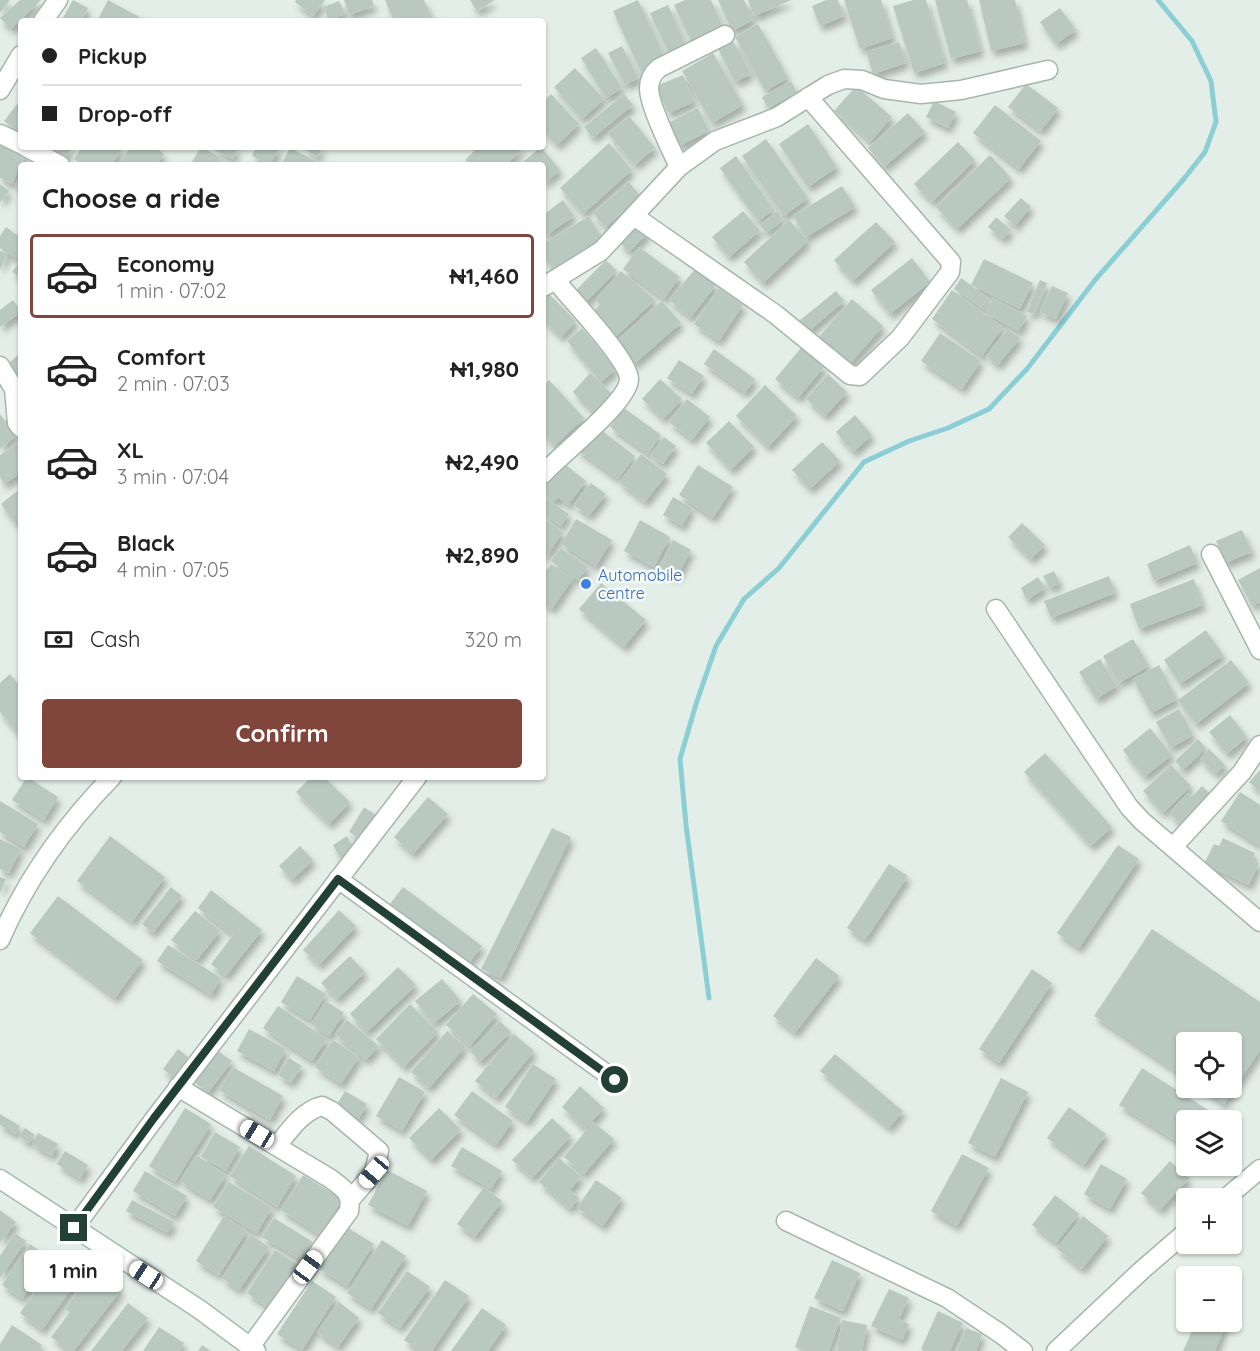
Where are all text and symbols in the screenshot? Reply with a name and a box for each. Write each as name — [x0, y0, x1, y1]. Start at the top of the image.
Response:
text: Pickup — [78, 42, 147, 70]
text: Drop-off — [78, 100, 172, 128]
text: Choose a ride — [42, 181, 220, 215]
icon: car — [45, 249, 99, 303]
text: Economy — [117, 250, 215, 278]
text: ₦1,460 — [450, 262, 519, 290]
text: 1 min · 07:02 — [117, 278, 227, 303]
icon: car — [45, 342, 99, 396]
text: Comfort — [117, 343, 206, 371]
text: ₦1,980 — [450, 355, 519, 383]
text: 2 min · 07:03 — [117, 371, 230, 396]
icon: car — [45, 435, 99, 489]
text: XL — [117, 436, 144, 464]
text: ₦2,490 — [446, 448, 519, 476]
text: 3 min · 07:04 — [117, 464, 229, 489]
icon: car — [45, 528, 99, 582]
text: Black — [117, 529, 175, 557]
text: ₦2,890 — [446, 541, 519, 569]
text: 4 min · 07:05 — [117, 557, 230, 582]
place label: Automobile centre — [598, 565, 682, 603]
marker: Automobile centre — [579, 577, 593, 591]
icon: cash — [42, 623, 75, 656]
text: Cash — [90, 625, 141, 653]
text: 320 m — [465, 627, 522, 652]
button: Confirm — [42, 699, 522, 768]
map controls — [1176, 1032, 1242, 1332]
button: locate — [1176, 1032, 1242, 1098]
route start — [601, 1066, 628, 1093]
button: layers — [1176, 1110, 1242, 1176]
car — [237, 1117, 277, 1151]
car — [356, 1152, 392, 1192]
button: + — [1176, 1188, 1242, 1254]
route end — [60, 1214, 87, 1241]
car — [290, 1247, 326, 1287]
callout: 1 min — [25, 1249, 124, 1291]
text: 1 min — [49, 1258, 98, 1283]
car — [126, 1258, 166, 1292]
button: − — [1176, 1266, 1242, 1332]

